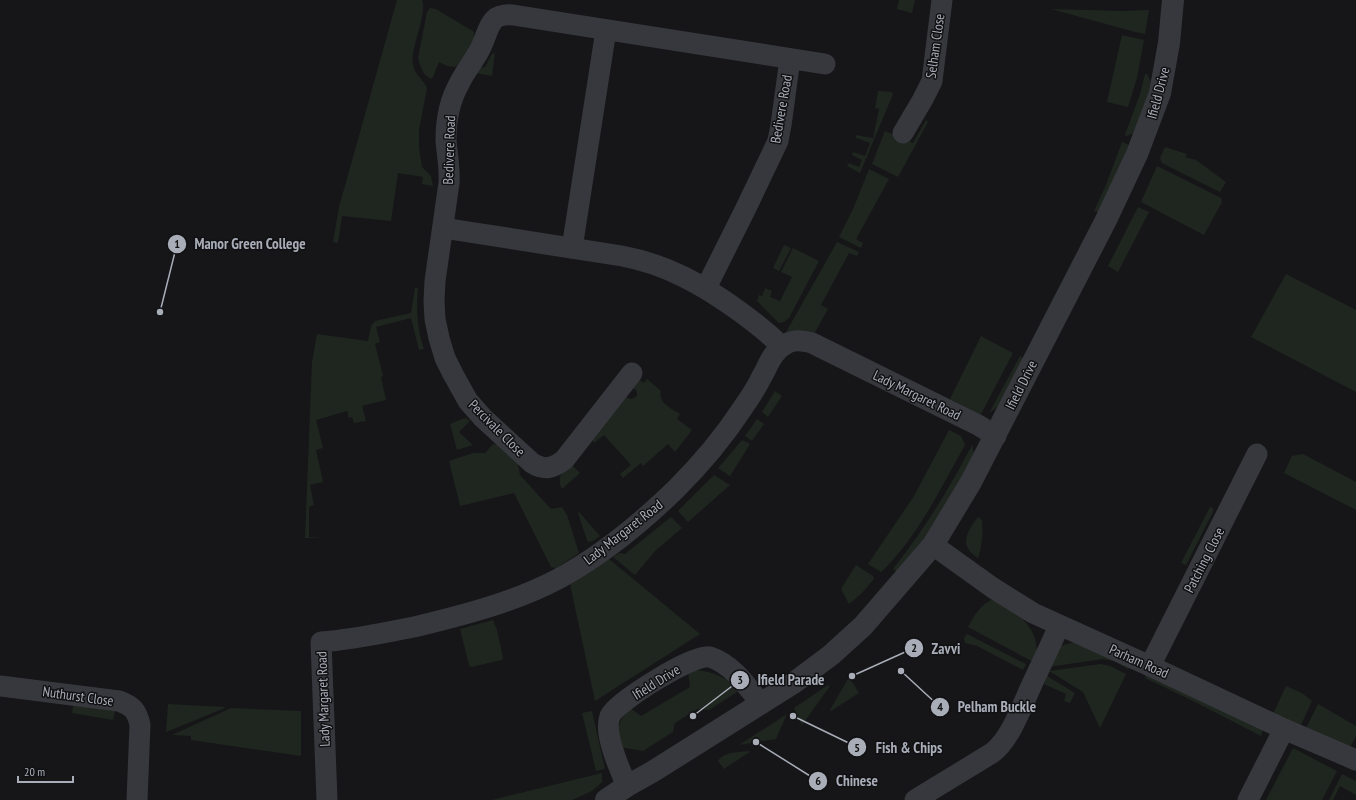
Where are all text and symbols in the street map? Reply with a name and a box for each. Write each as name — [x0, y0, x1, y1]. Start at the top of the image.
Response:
street label: Selham Close — [922, 12, 948, 79]
street label: Ifield Drive — [1142, 65, 1174, 121]
street label: Bedivere Road — [766, 73, 796, 145]
street label: Bedivere Road — [439, 115, 459, 185]
callout: Manor Green College — [167, 230, 314, 257]
text: Manor Green College — [194, 234, 306, 253]
text: 1 — [174, 236, 180, 251]
street label: Ifield Drive — [1001, 357, 1041, 413]
street label: Lady Margaret Road — [870, 366, 964, 424]
street label: Percivale Close — [465, 396, 529, 460]
street label: Lady Margaret Road — [580, 496, 666, 568]
street label: Patching Close — [1180, 524, 1228, 596]
callout: Zavvi — [904, 635, 969, 662]
text: Zavvi — [932, 639, 960, 658]
text: 2 — [911, 640, 917, 655]
street label: Parham Road — [1107, 640, 1171, 682]
street label: Lady Margaret Road — [312, 651, 334, 747]
street label: Ifield Drive — [629, 660, 683, 704]
callout: Ifield Parade — [730, 666, 833, 693]
text: Ifield Parade — [758, 670, 824, 689]
text: 3 — [737, 672, 743, 687]
street label: Nuthurst Close — [41, 682, 115, 710]
callout: Pelham Buckle — [930, 693, 1045, 720]
text: Pelham Buckle — [958, 697, 1036, 716]
text: 4 — [937, 699, 943, 714]
callout: Fish & Chips — [847, 734, 950, 761]
text: Fish & Chips — [876, 738, 942, 757]
text: 5 — [854, 740, 860, 755]
scale bar — [18, 758, 73, 784]
text: 20 m — [24, 764, 45, 779]
callout: Chinese — [808, 767, 885, 794]
text: Chinese — [836, 771, 878, 790]
text: 6 — [815, 773, 821, 788]

